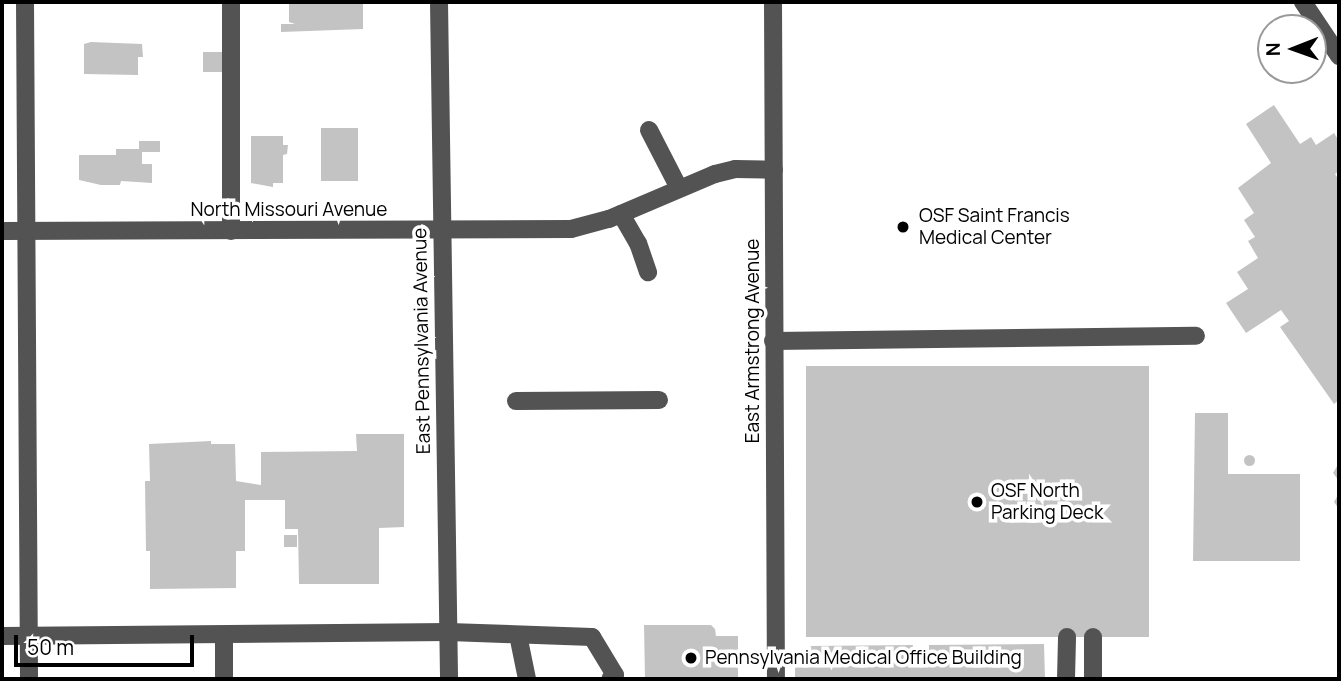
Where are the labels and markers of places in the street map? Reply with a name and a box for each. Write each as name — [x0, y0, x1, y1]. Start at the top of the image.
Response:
place label: OSF Saint Francis Medical Center — [919, 205, 1070, 249]
marker: OSF Saint Francis Medical Center — [893, 217, 913, 237]
place label: OSF North Parking Deck — [991, 480, 1103, 524]
marker: OSF North Parking Deck — [969, 494, 985, 510]
place label: Pennsylvania Medical Office Building — [705, 647, 1022, 669]
marker: Pennsylvania Medical Office Building — [683, 650, 699, 666]

